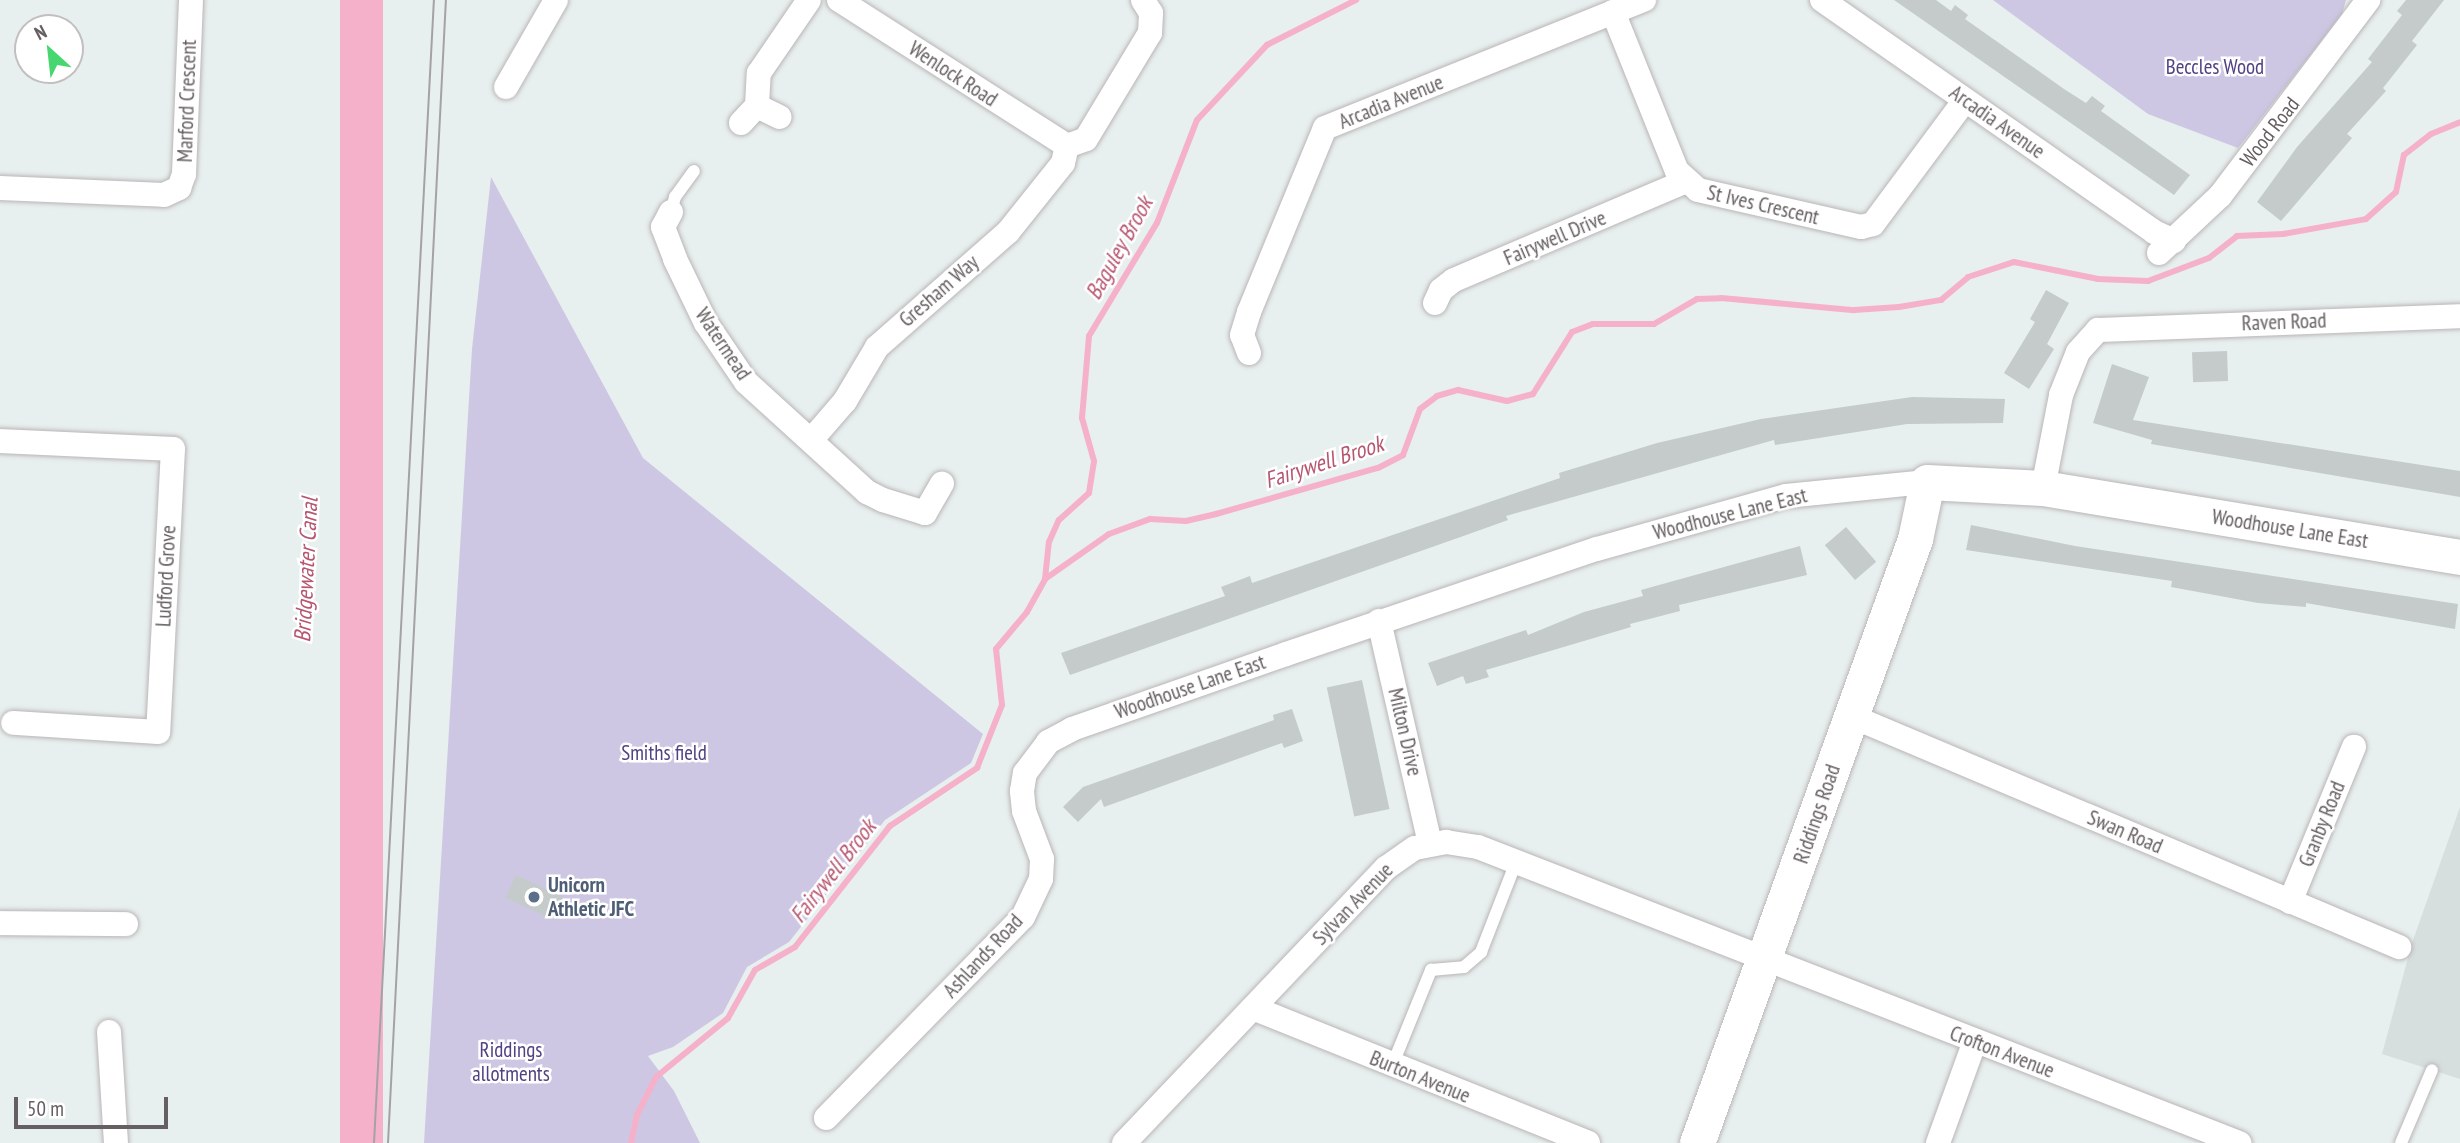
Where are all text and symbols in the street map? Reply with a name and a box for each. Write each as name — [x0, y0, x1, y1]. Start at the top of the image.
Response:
north arrow — [14, 14, 84, 84]
text: N — [30, 19, 50, 45]
street label: Wenlock Road — [904, 36, 1002, 112]
street label: Marford Crescent — [172, 39, 202, 163]
park label: Beccles Wood — [2166, 54, 2264, 80]
street label: Arcadia Avenue — [1335, 69, 1447, 135]
street label: Arcadia Avenue — [1944, 80, 2050, 164]
street label: Wood Road — [2235, 92, 2305, 172]
street label: St Ives Crescent — [1705, 180, 1821, 230]
water label: Baguley Brook — [1079, 192, 1159, 304]
street label: Fairywell Drive — [1500, 205, 1610, 271]
street label: Gresham Way — [894, 250, 984, 332]
street label: Watermead — [690, 303, 756, 385]
street label: Raven Road — [2241, 308, 2327, 336]
water label: Fairywell Brook — [1261, 430, 1387, 494]
street label: Woodhouse Lane East — [1650, 483, 1810, 545]
water label: Bridgewater Canal — [288, 497, 324, 643]
street label: Woodhouse Lane East — [2210, 504, 2370, 554]
street label: Ludford Grove — [151, 524, 181, 628]
street label: Woodhouse Lane East — [1111, 649, 1269, 725]
street label: Milton Drive — [1383, 686, 1427, 778]
park label: Smiths field — [621, 740, 707, 766]
street label: Riddings Road — [1788, 761, 1846, 867]
street label: Granby Road — [2293, 777, 2351, 871]
street label: Swan Road — [2084, 805, 2166, 859]
water label: Fairywell Brook — [784, 814, 882, 928]
street label: Sylvan Avenue — [1307, 857, 1399, 951]
place label: Unicorn Athletic JFC — [548, 872, 635, 922]
marker: Unicorn Athletic JFC — [526, 889, 542, 905]
street label: Ashlands Road — [938, 909, 1028, 1003]
street label: Crofton Avenue — [1946, 1020, 2058, 1084]
park label: Riddings allotments — [472, 1037, 550, 1087]
street label: Burton Avenue — [1366, 1045, 1474, 1109]
scale bar — [18, 1084, 172, 1128]
text: 50 m — [27, 1095, 64, 1122]

